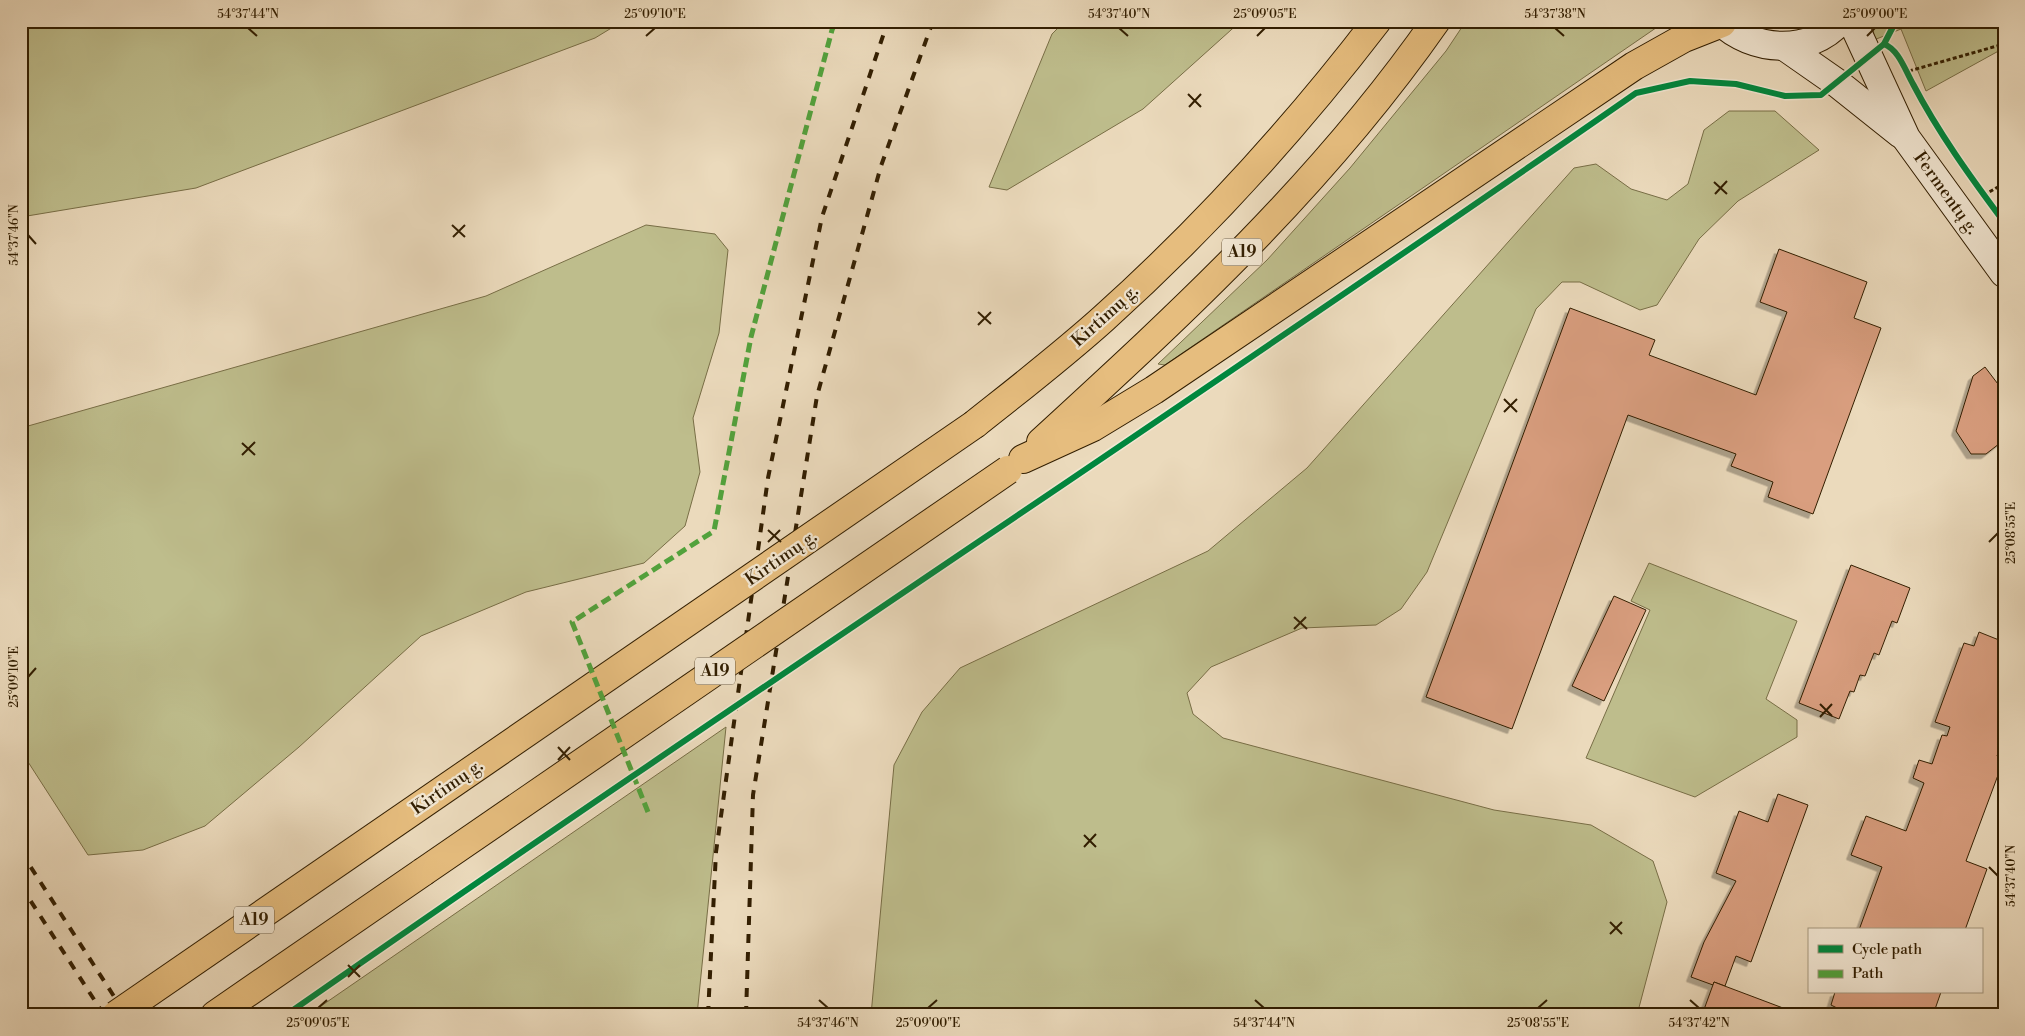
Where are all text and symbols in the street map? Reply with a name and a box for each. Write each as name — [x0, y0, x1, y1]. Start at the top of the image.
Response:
text: 54°37'44"N — [217, 7, 279, 22]
text: 25°09'10"E — [624, 7, 686, 22]
text: 54°37'40"N — [1088, 7, 1150, 22]
text: 25°09'05"E — [1233, 7, 1297, 22]
text: 54°37'38"N — [1524, 7, 1586, 22]
text: 25°09'00"E — [1843, 7, 1907, 22]
street label: Fermentų g. — [1908, 147, 1984, 239]
text: 54°37'46"N — [7, 204, 22, 266]
road number: A19 — [1222, 238, 1262, 266]
street label: Kirtimų g. — [1067, 280, 1143, 352]
text: 25°08'55"E — [2004, 502, 2019, 564]
street label: Kirtimų g. — [741, 525, 821, 591]
text: 25°09'10"E — [7, 646, 22, 708]
road number: A19 — [695, 658, 735, 684]
street label: Kirtimų g. — [407, 754, 487, 820]
text: 54°37'40"N — [2004, 845, 2019, 907]
road number: A19 — [234, 906, 274, 934]
legend — [1808, 928, 1982, 994]
text: Cycle path — [1852, 940, 1922, 959]
text: Path — [1852, 964, 1884, 983]
text: 25°09'05"E — [286, 1016, 350, 1031]
text: 54°37'46"N — [797, 1016, 859, 1031]
text: 25°09'00"E — [896, 1016, 960, 1031]
text: 54°37'44"N — [1233, 1016, 1295, 1031]
text: 25°08'55"E — [1507, 1016, 1569, 1031]
text: 54°37'42"N — [1668, 1016, 1730, 1031]

